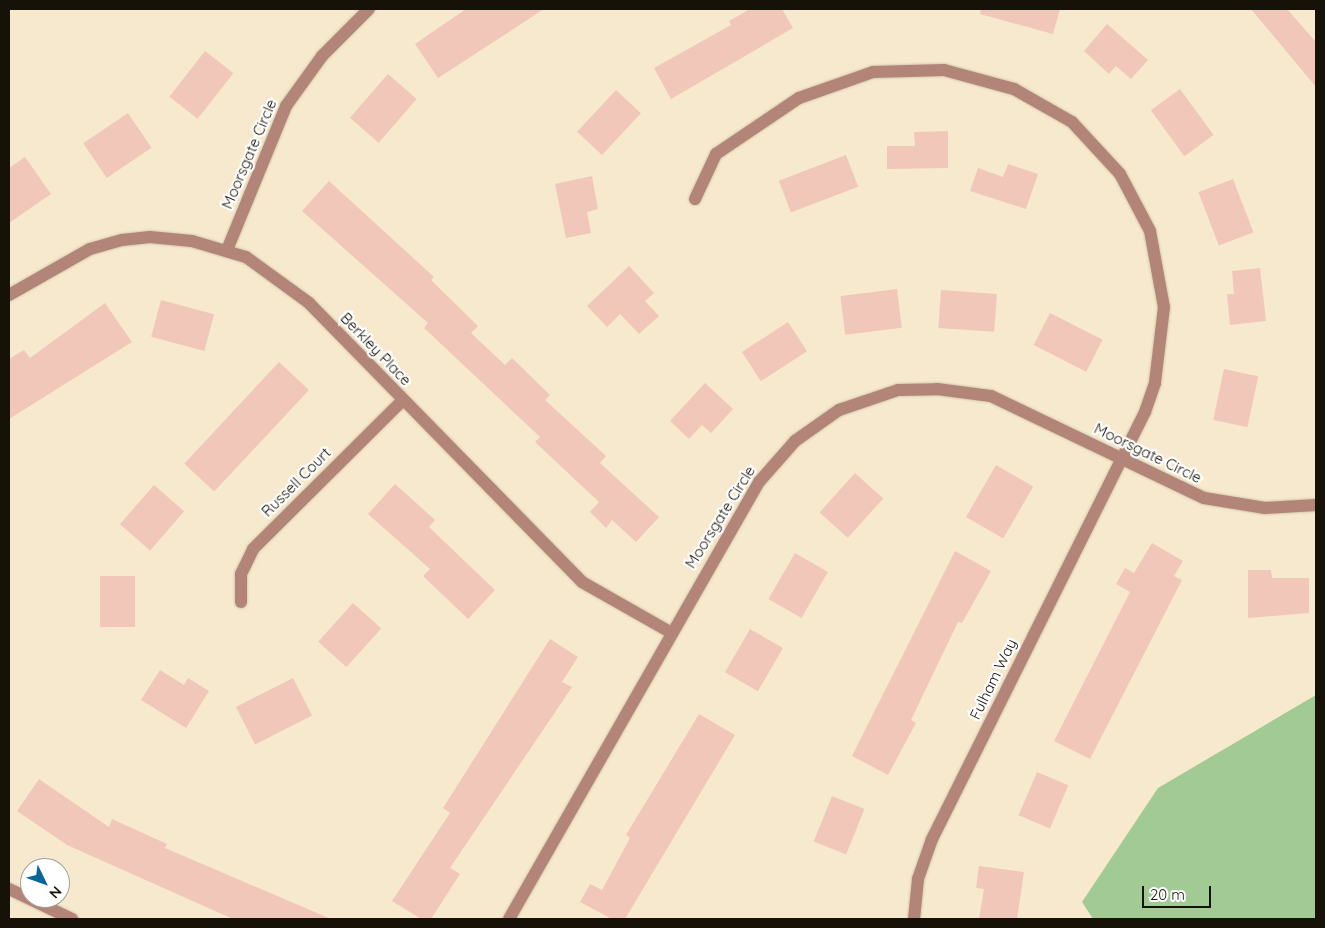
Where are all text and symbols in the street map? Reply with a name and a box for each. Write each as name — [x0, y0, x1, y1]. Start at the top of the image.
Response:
street label: Moorsgate Circle — [218, 97, 280, 211]
street label: Berkley Place — [337, 309, 415, 389]
street label: Moorsgate Circle — [1091, 419, 1205, 487]
street label: Russell Court — [258, 444, 334, 520]
street label: Moorsgate Circle — [681, 462, 759, 572]
street label: Fulham Way — [966, 636, 1020, 722]
north arrow — [20, 858, 70, 908]
scale bar — [1145, 876, 1214, 908]
text: N — [45, 883, 66, 902]
text: 20 m — [1150, 885, 1185, 904]

